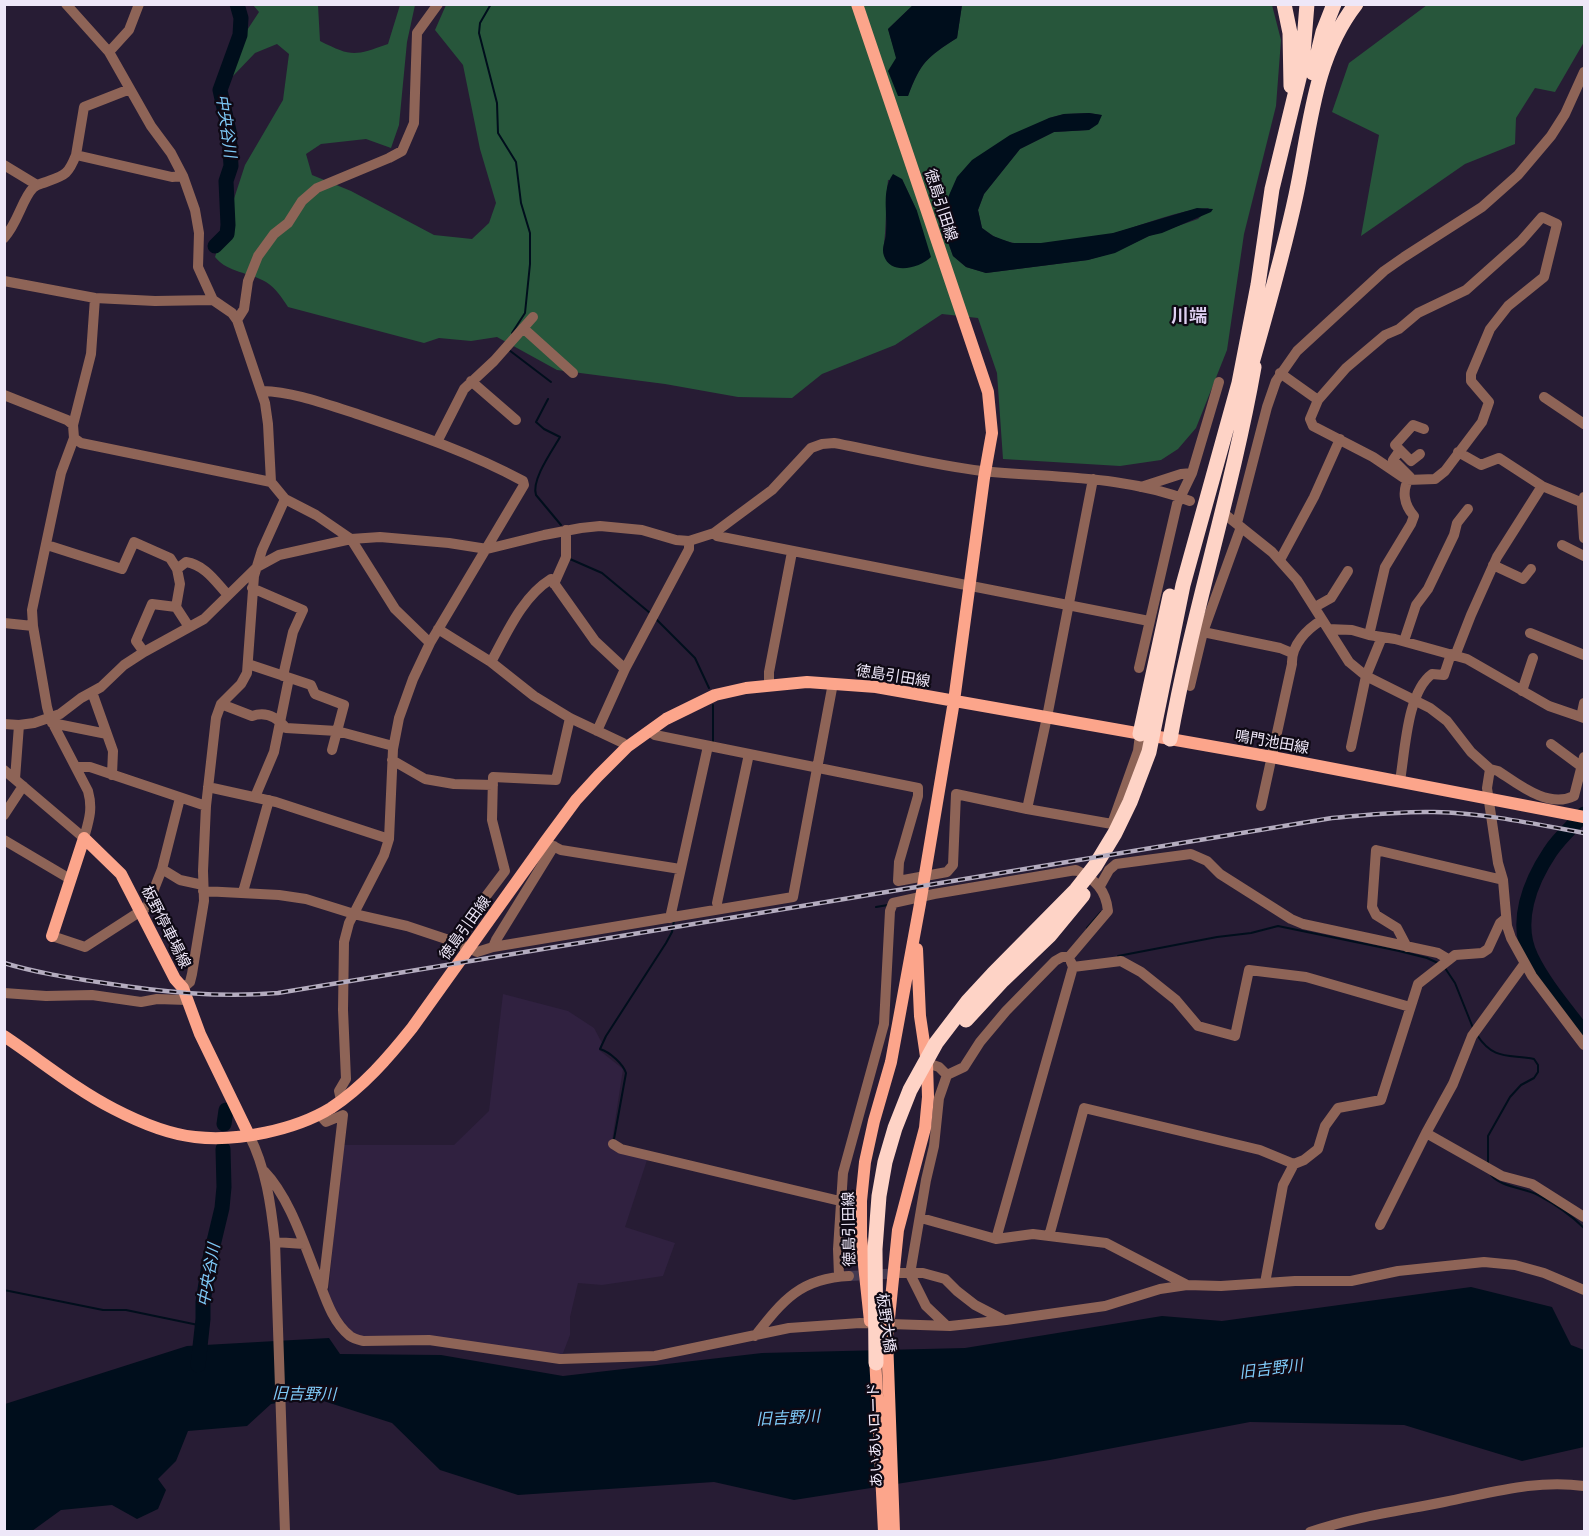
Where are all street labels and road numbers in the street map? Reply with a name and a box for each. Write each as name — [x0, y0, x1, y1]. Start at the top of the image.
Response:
street label: 徳島引田線 — [921, 167, 961, 243]
street label: 徳島引田線 — [855, 661, 931, 691]
street label: 鳴門池田線 — [1234, 727, 1310, 757]
street label: 板野停車場線 — [138, 883, 194, 971]
street label: 徳島引田線 — [436, 892, 494, 964]
street label: 徳島引田線 — [839, 1191, 859, 1267]
street label: 板野大橋 — [873, 1292, 899, 1354]
street label: あいあいロード — [864, 1382, 886, 1488]

